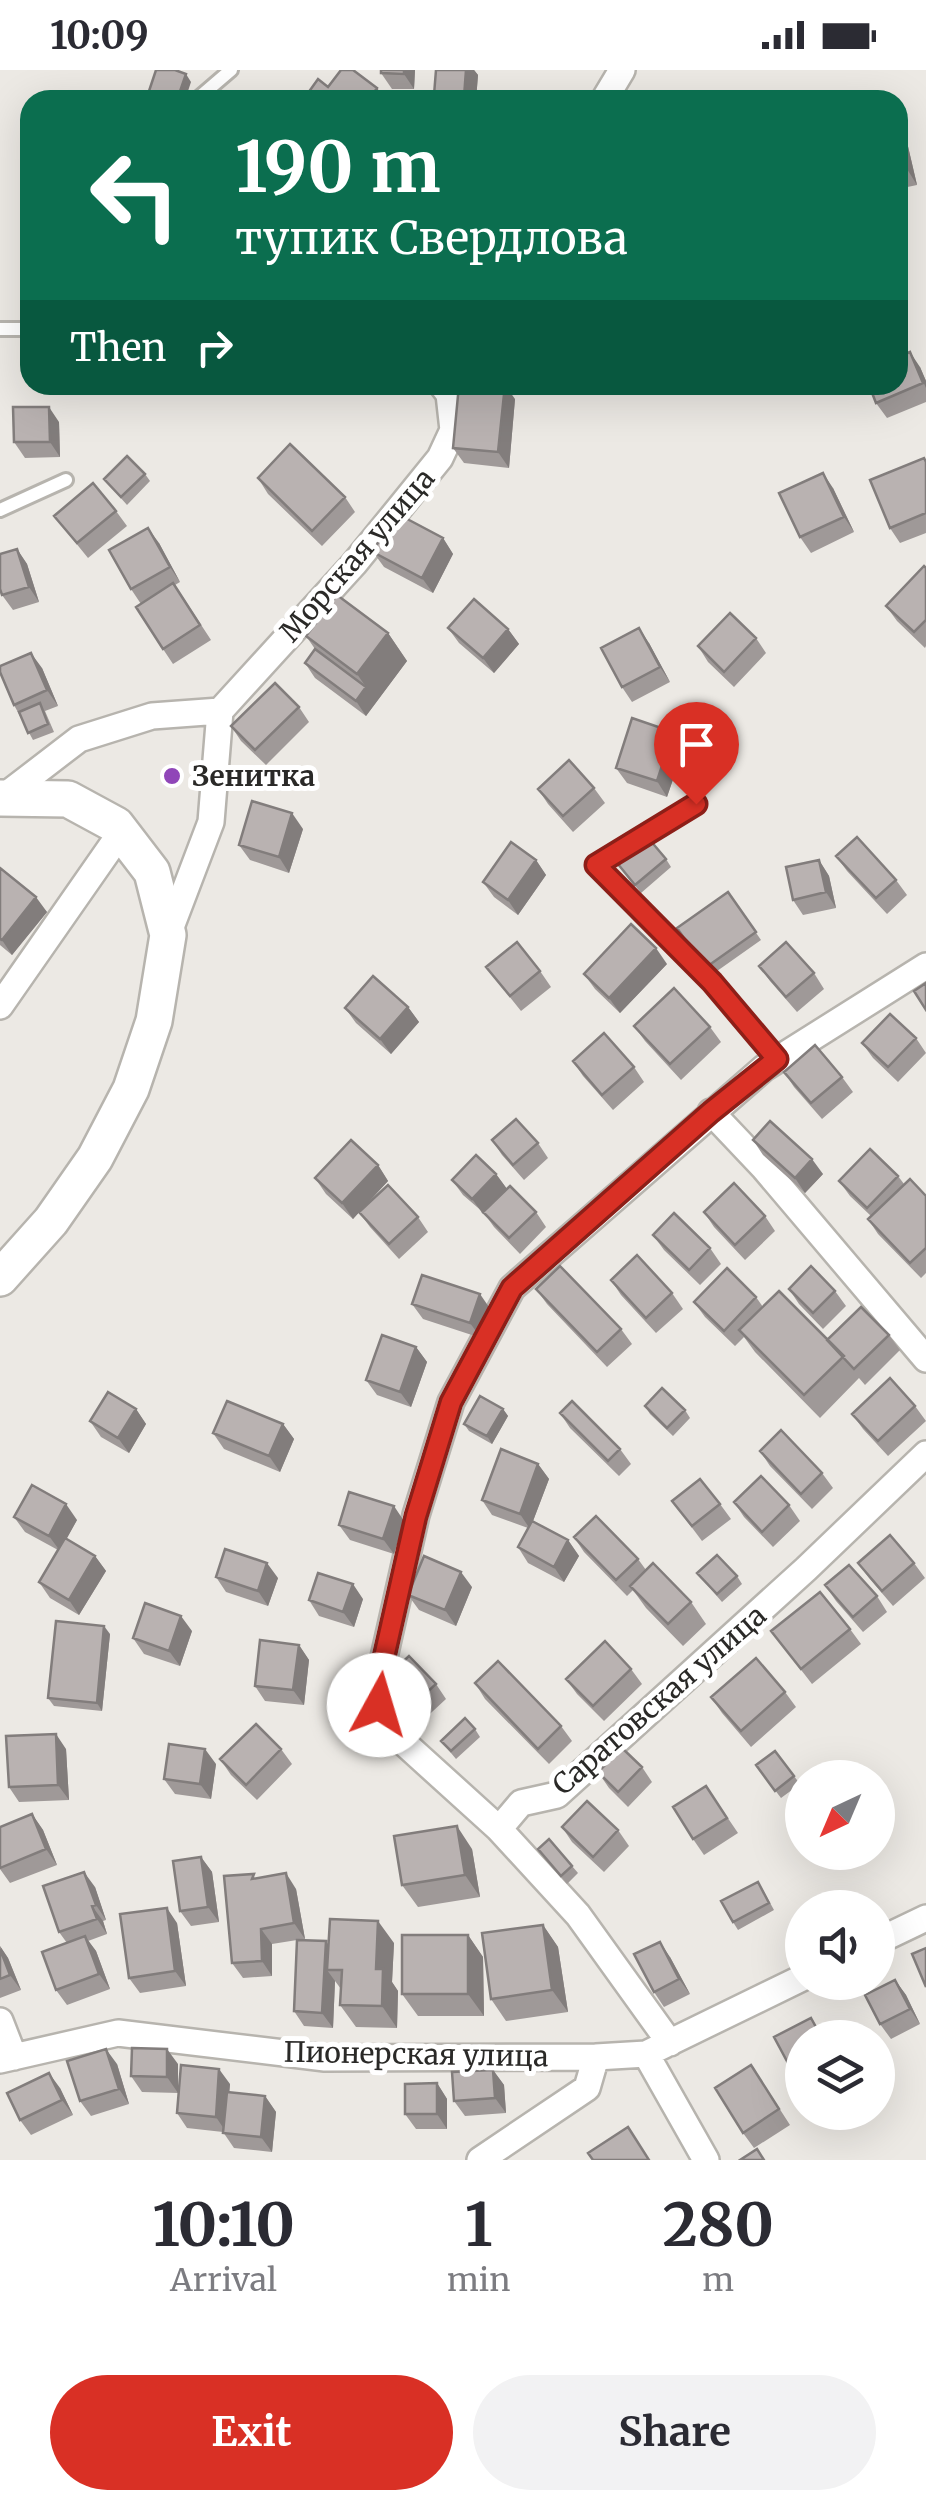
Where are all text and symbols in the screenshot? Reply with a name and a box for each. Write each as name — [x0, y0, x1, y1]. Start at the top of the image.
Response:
text: 10:09 — [50, 12, 149, 59]
text: 190 m — [235, 123, 441, 211]
icon: left — [70, 130, 200, 260]
text: тупик Свердлова — [235, 210, 628, 266]
icon: right — [187, 320, 242, 375]
text: Then — [70, 324, 167, 371]
street label: Морская улица — [272, 461, 442, 649]
pin — [654, 702, 739, 805]
icon: arrive — [669, 717, 724, 772]
place label: Зенитка — [192, 758, 316, 794]
marker: Зенитка — [161, 765, 183, 787]
street label: Саратовская улица — [545, 1597, 773, 1803]
position arrow — [327, 1653, 431, 1757]
north arrow — [785, 1760, 895, 1870]
map controls — [785, 1760, 895, 2130]
button: sound — [785, 1890, 895, 2000]
button: layers — [785, 2020, 895, 2130]
street label: Пионерская улица — [283, 2034, 549, 2074]
text: 10:10 — [152, 2187, 295, 2262]
text: 1 — [465, 2187, 493, 2262]
text: 280 — [662, 2187, 774, 2262]
text: Arrival — [170, 2260, 277, 2300]
text: min — [447, 2260, 510, 2300]
text: m — [702, 2260, 734, 2300]
button: Exit — [50, 2375, 453, 2490]
button: Share — [473, 2375, 876, 2490]

